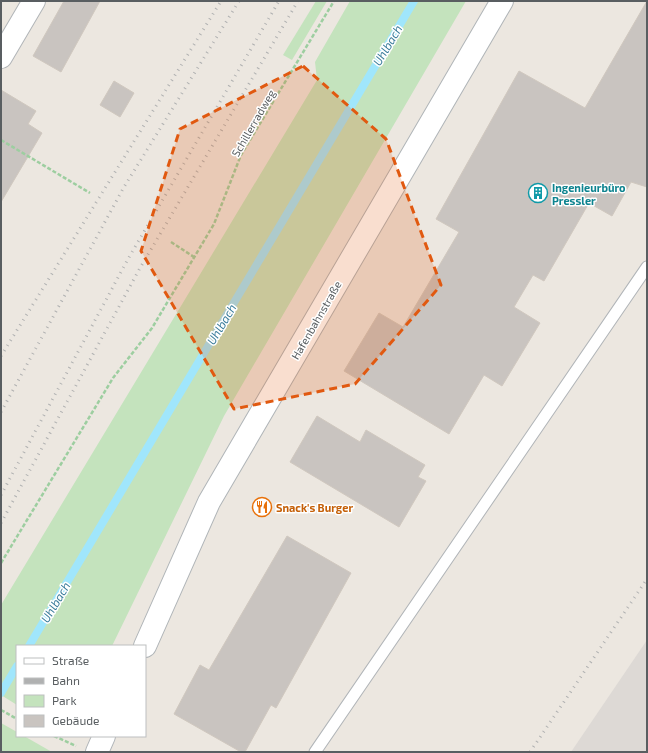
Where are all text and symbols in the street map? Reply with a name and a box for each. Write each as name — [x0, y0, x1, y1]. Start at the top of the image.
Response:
water label: Uhlbach — [369, 22, 405, 68]
street label: Schillerradweg — [229, 87, 277, 159]
place label: Ingenieurbüro Pressler — [552, 181, 626, 207]
building icon: Ingenieurbüro Pressler — [527, 182, 549, 204]
street label: Hafenbahnstraße — [288, 278, 344, 362]
water label: Uhlbach — [203, 301, 239, 347]
restaurant icon: Snack's Burger — [251, 496, 273, 518]
place label: Snack's Burger — [276, 501, 353, 514]
water label: Uhlbach — [37, 579, 73, 625]
legend — [16, 645, 146, 737]
text: Straße — [52, 653, 89, 667]
text: Bahn — [52, 673, 80, 687]
text: Park — [52, 693, 77, 707]
text: Gebäude — [52, 713, 100, 727]

